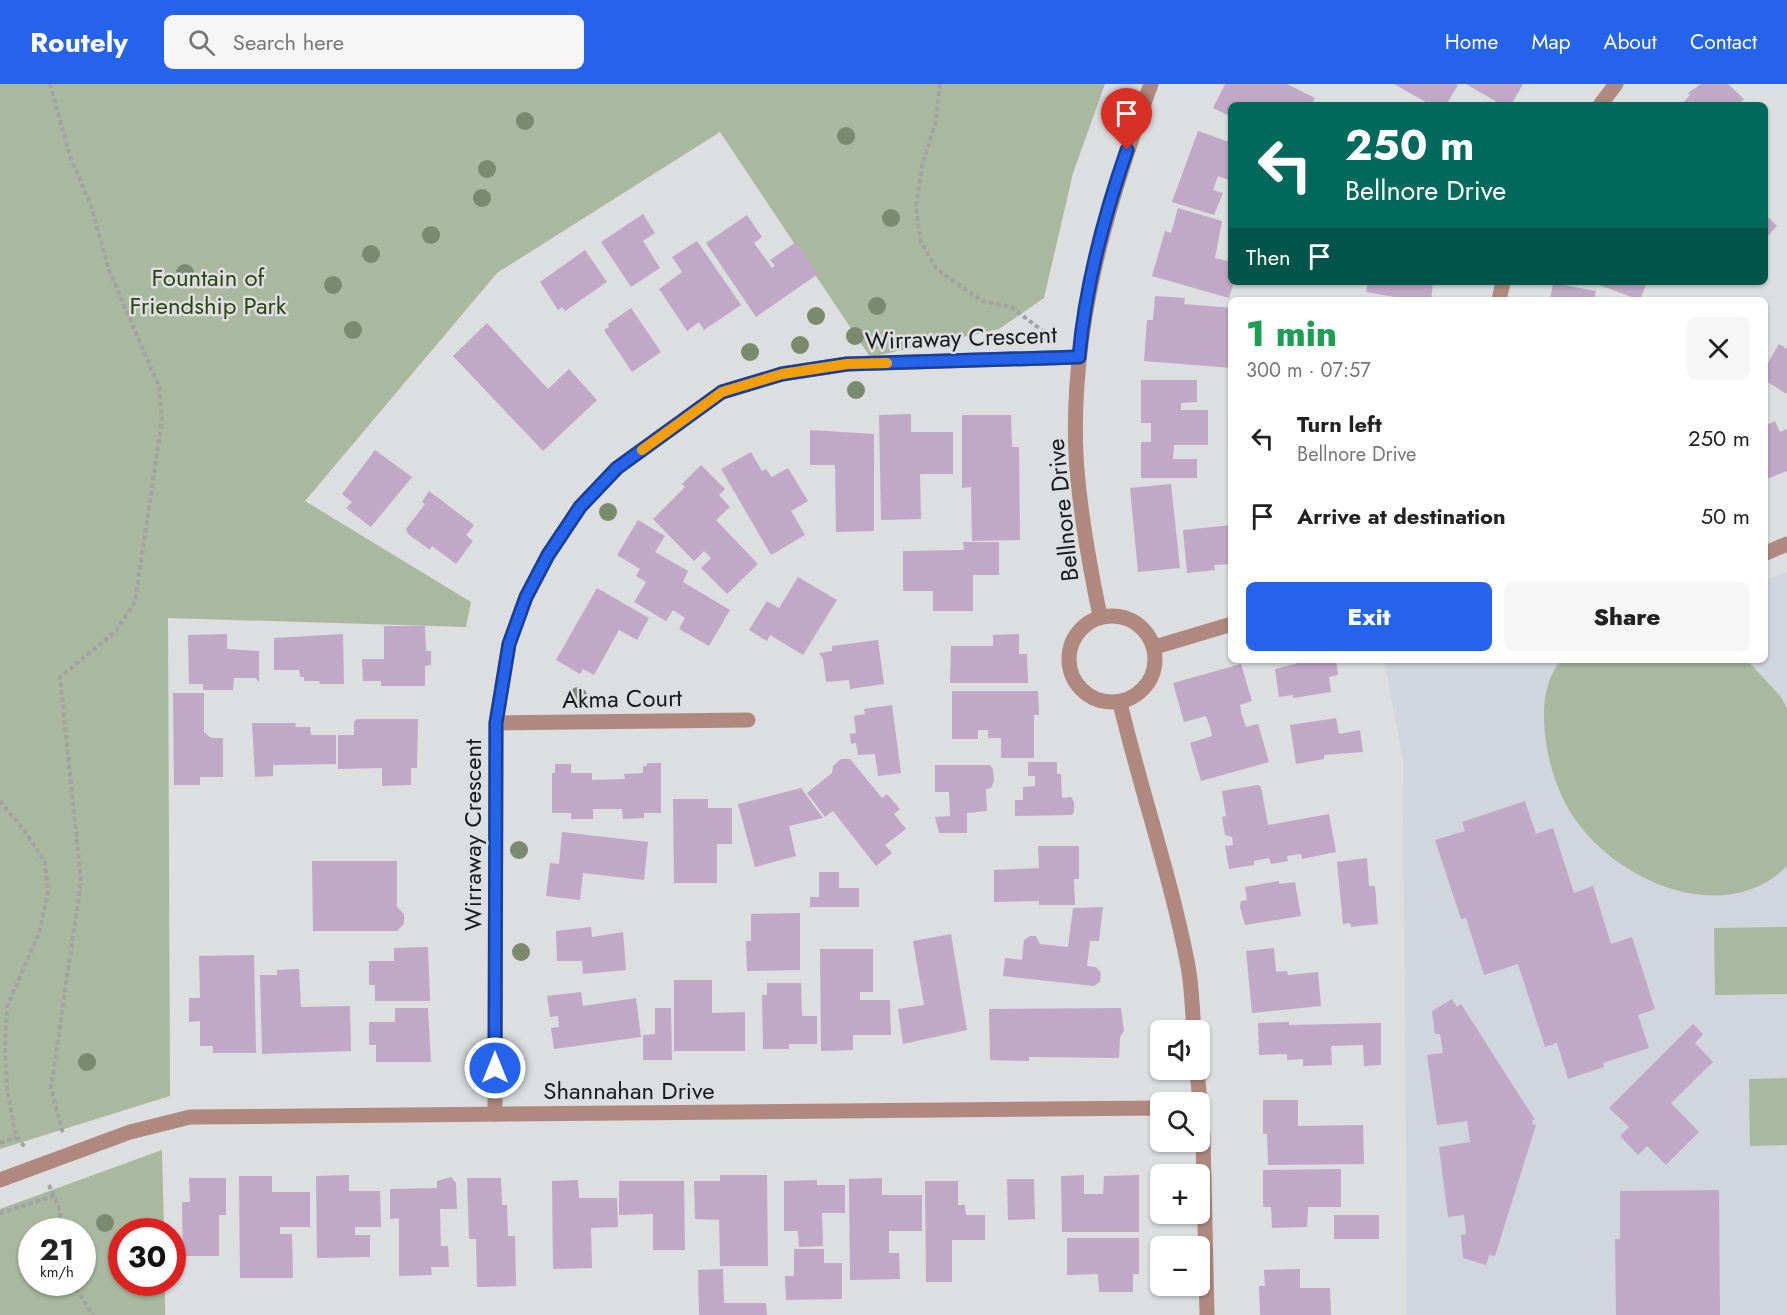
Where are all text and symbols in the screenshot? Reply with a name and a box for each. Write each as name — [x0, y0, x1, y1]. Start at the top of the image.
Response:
search box — [164, 15, 584, 69]
text: Routely — [30, 22, 128, 63]
icon: search — [185, 26, 218, 59]
text: Search here — [233, 26, 344, 58]
text: Home — [1445, 27, 1498, 57]
text: Map — [1531, 27, 1571, 57]
text: About — [1604, 27, 1657, 57]
text: Contact — [1690, 27, 1757, 57]
pin — [1101, 88, 1152, 150]
icon: arrive — [1110, 97, 1143, 130]
text: 250 m — [1345, 115, 1475, 176]
icon: left — [1246, 126, 1324, 204]
text: Bellnore Drive — [1345, 171, 1506, 210]
icon: arrive — [1303, 240, 1336, 273]
text: Then — [1246, 241, 1291, 273]
park label: Fountain of Friendship Park — [130, 260, 287, 323]
text: 1 min — [1246, 307, 1337, 359]
street label: Wirraway Crescent — [864, 317, 1058, 358]
button: close — [1687, 317, 1750, 380]
text: 300 m · 07:57 — [1246, 356, 1371, 385]
text: Turn left — [1297, 408, 1382, 440]
icon: left — [1246, 422, 1279, 455]
text: 250 m — [1688, 422, 1750, 454]
street label: Bellnore Drive — [1038, 437, 1087, 583]
text: Bellnore Drive — [1297, 440, 1416, 469]
icon: arrive — [1246, 500, 1279, 533]
text: Arrive at destination — [1297, 500, 1506, 532]
text: 50 m — [1701, 500, 1750, 532]
button: Exit — [1246, 582, 1492, 651]
button: Share — [1504, 582, 1750, 651]
street label: Akma Court — [562, 680, 683, 717]
street label: Wirraway Crescent — [455, 739, 490, 931]
map controls — [1150, 1020, 1210, 1296]
button: sound — [1150, 1020, 1210, 1080]
position arrow — [463, 1036, 527, 1100]
street label: Shannahan Drive — [543, 1073, 715, 1108]
button: search — [1150, 1092, 1210, 1152]
button: + — [1150, 1164, 1210, 1224]
speed limit sign: 30 — [108, 1218, 186, 1296]
text: 21 — [40, 1228, 74, 1271]
button: − — [1150, 1236, 1210, 1296]
text: km/h — [40, 1261, 74, 1283]

